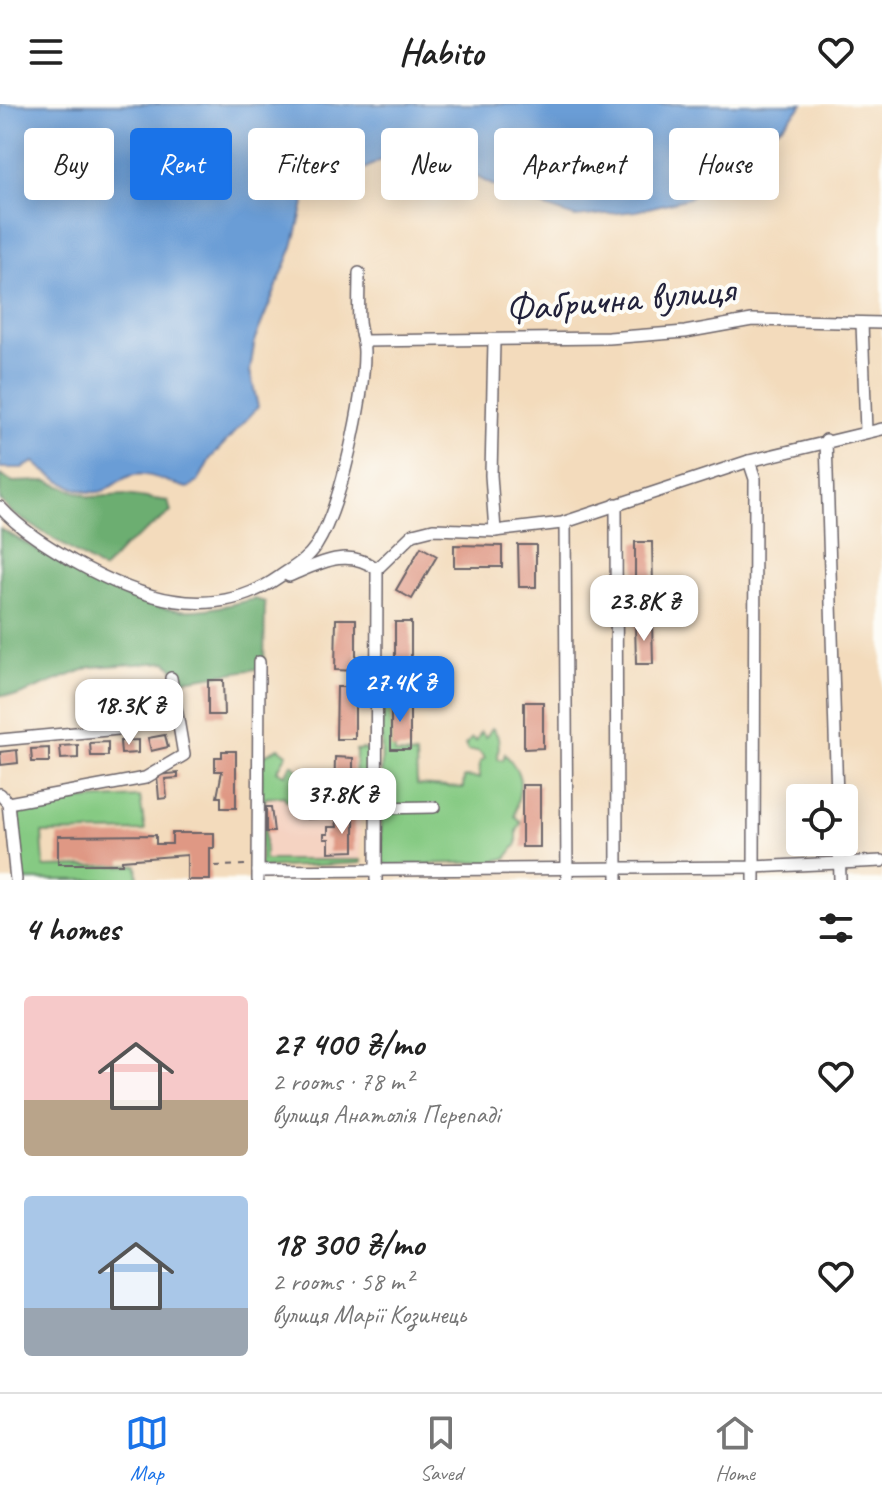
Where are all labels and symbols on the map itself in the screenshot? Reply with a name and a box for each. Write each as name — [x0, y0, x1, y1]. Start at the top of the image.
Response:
street label: Фабрична вулиця — [503, 264, 740, 334]
pin: 23.8K ₴ — [570, 575, 718, 643]
pin: 27.4K ₴ — [326, 656, 474, 724]
pin: 18.3K ₴ — [55, 679, 203, 747]
pin: 37.8K ₴ — [268, 768, 416, 836]

